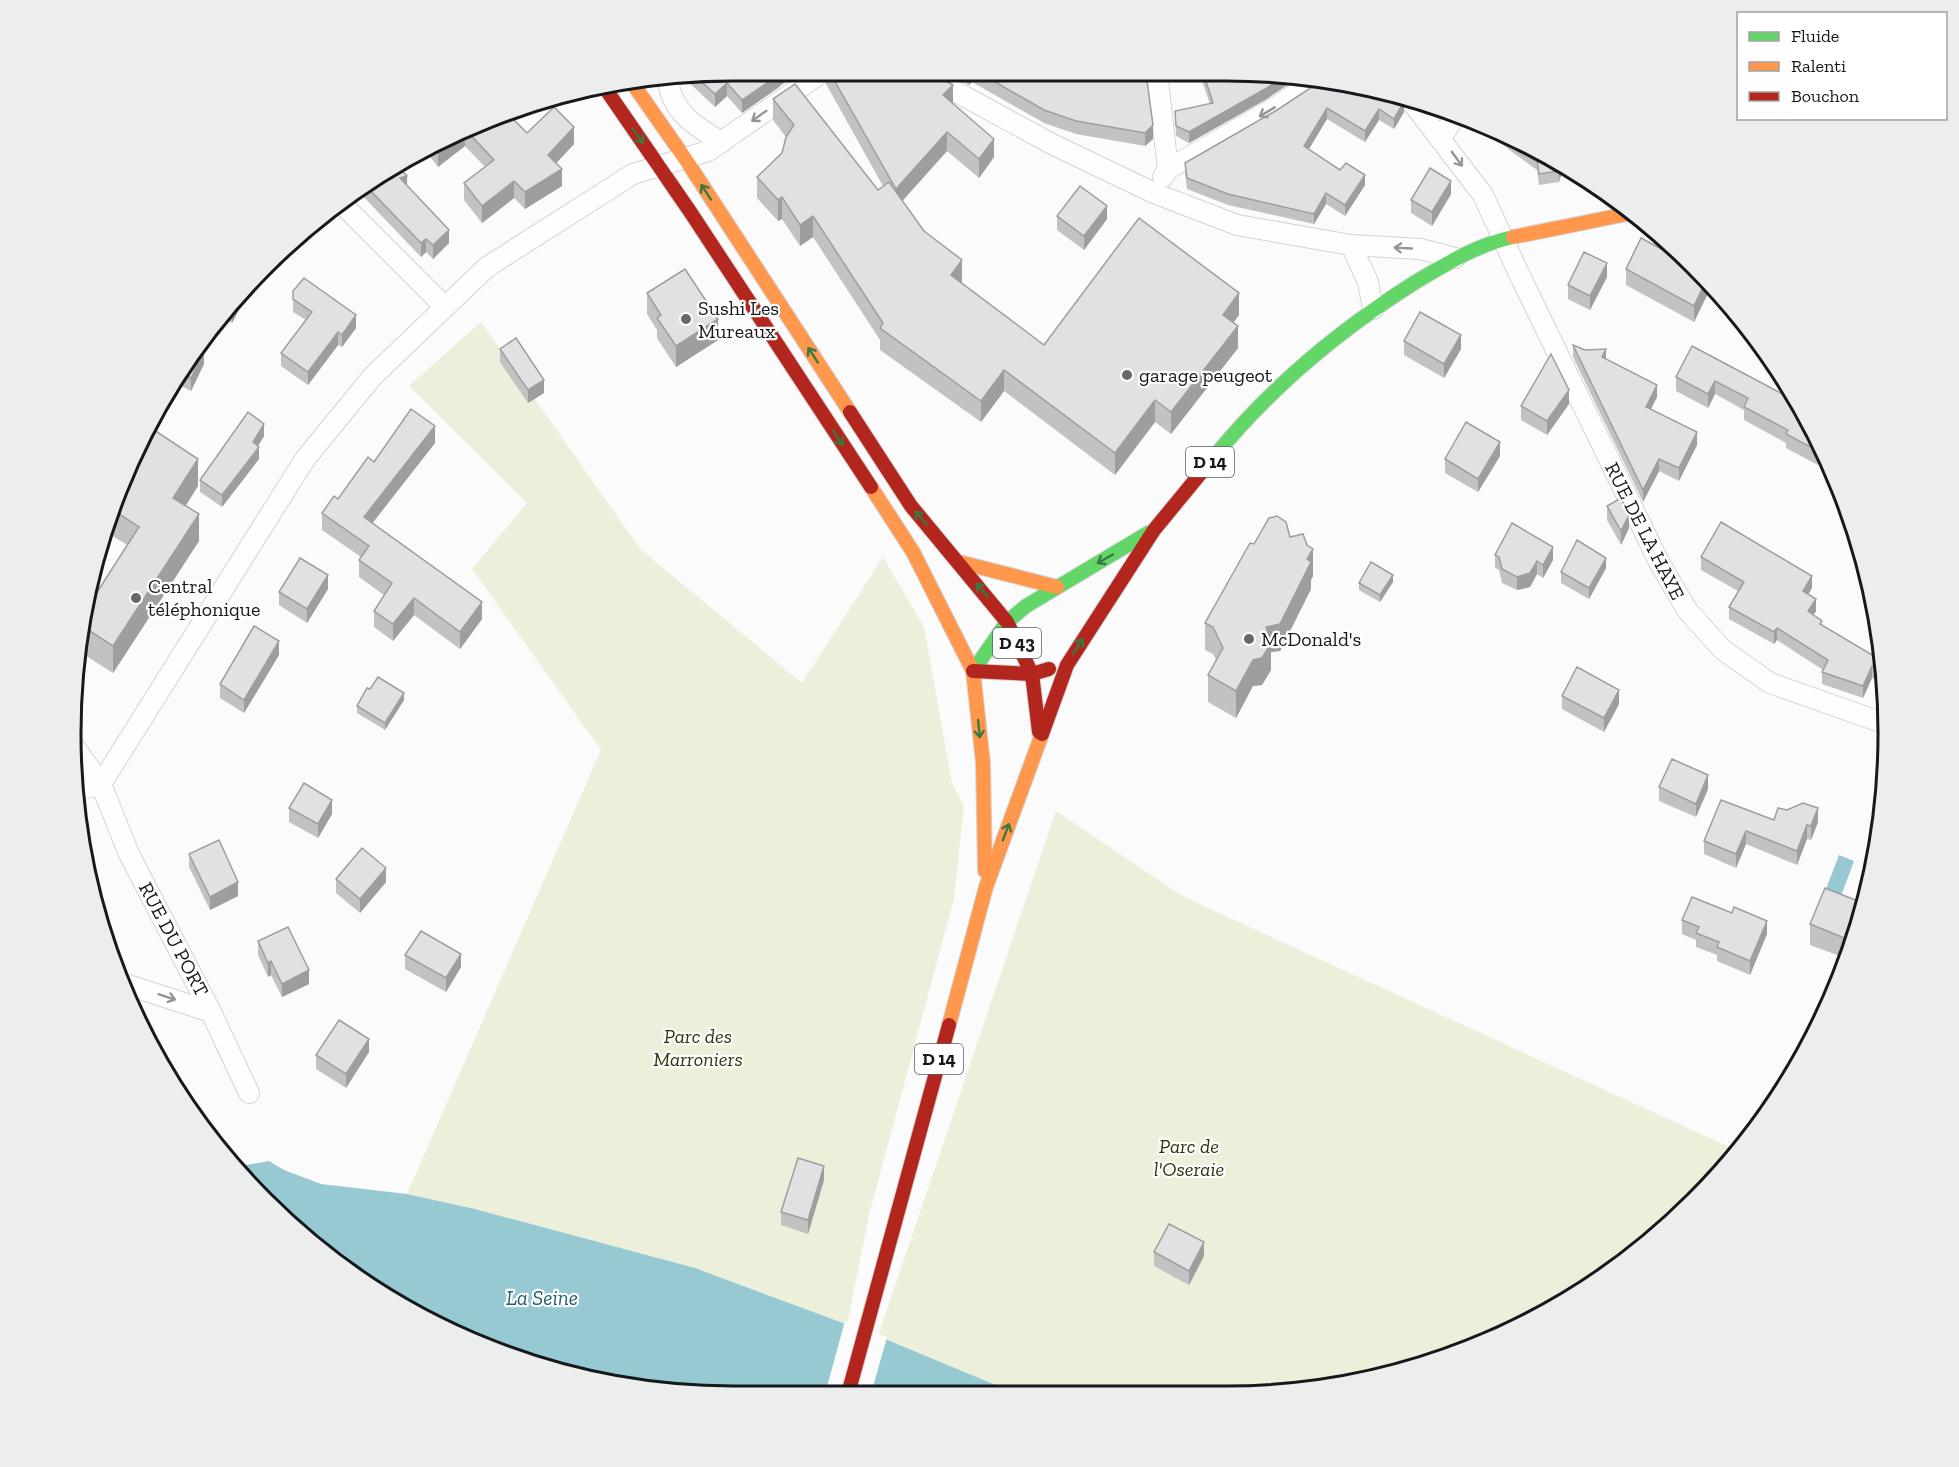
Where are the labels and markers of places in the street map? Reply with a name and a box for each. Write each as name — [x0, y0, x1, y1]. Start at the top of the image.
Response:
place label: Sushi Les Mureaux — [698, 296, 779, 343]
marker: Sushi Les Mureaux — [679, 312, 693, 326]
place label: garage peugeot — [1139, 363, 1273, 387]
marker: garage peugeot — [1120, 368, 1134, 382]
place label: Central téléphonique — [148, 574, 260, 621]
marker: Central téléphonique — [129, 591, 143, 605]
place label: McDonald's — [1261, 627, 1361, 651]
marker: McDonald's — [1242, 632, 1256, 646]

